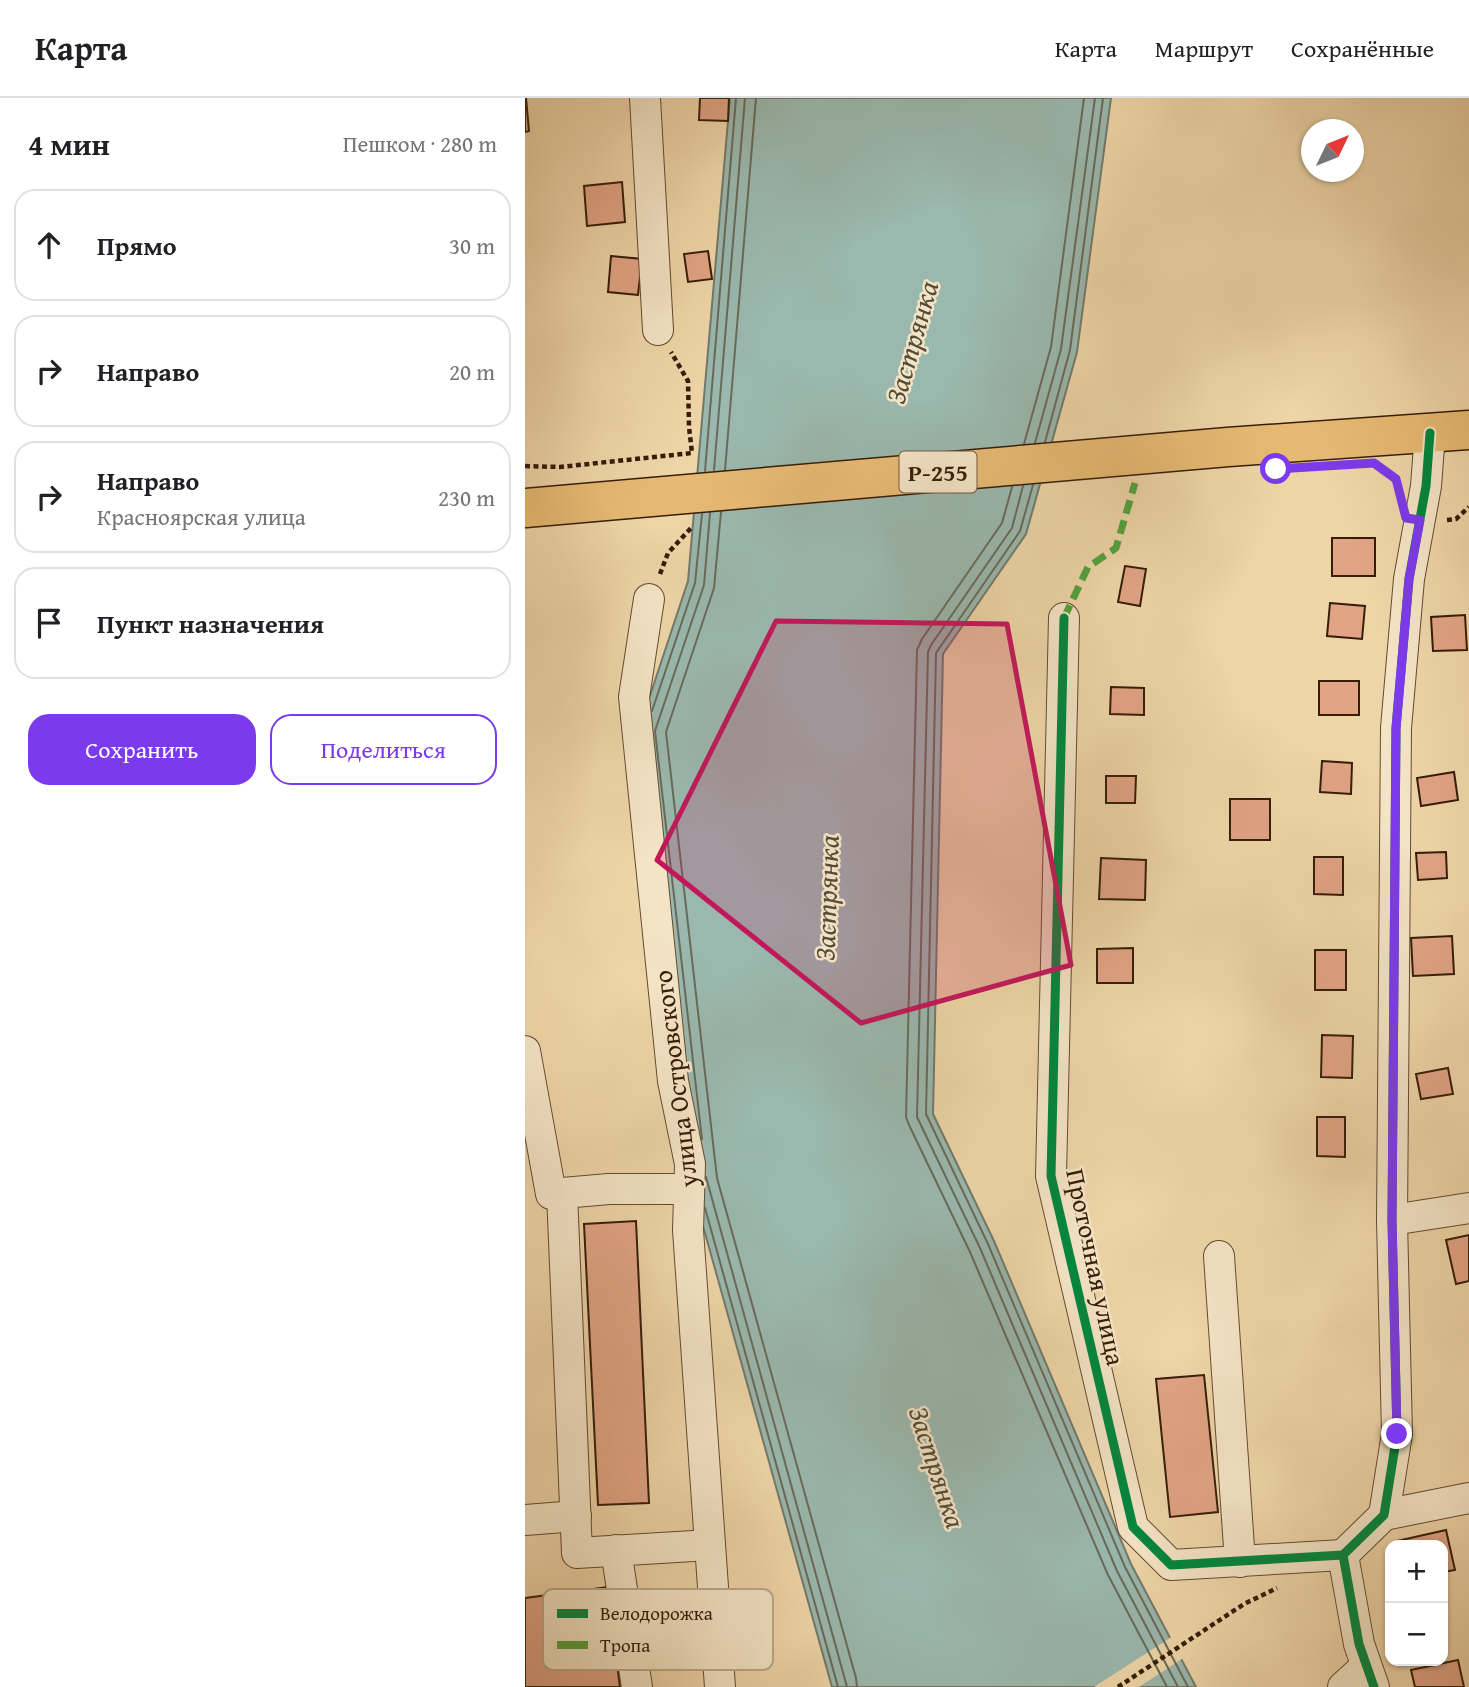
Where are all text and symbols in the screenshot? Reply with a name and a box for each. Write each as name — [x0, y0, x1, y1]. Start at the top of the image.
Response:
text: Карта — [35, 24, 127, 72]
text: Карта — [1055, 31, 1117, 66]
text: Маршрут — [1155, 31, 1253, 66]
text: Сохранённые — [1291, 31, 1434, 66]
north arrow — [1301, 119, 1364, 182]
text: 4 мин — [28, 122, 110, 166]
text: Пешком · 280 m — [343, 127, 497, 160]
icon: ahead — [30, 226, 68, 264]
text: Прямо — [97, 226, 177, 265]
text: 30 m — [449, 229, 495, 262]
water label: Застрянка — [874, 276, 948, 408]
icon: right — [30, 352, 68, 390]
text: Направо — [97, 352, 199, 391]
text: 20 m — [449, 355, 495, 388]
road number: Р-255 — [899, 452, 977, 492]
route start — [1260, 453, 1291, 484]
text: Направо — [97, 461, 199, 500]
icon: right — [30, 478, 68, 516]
text: 230 m — [438, 481, 495, 514]
text: Красноярская улица — [97, 500, 306, 533]
icon: arrive — [30, 604, 68, 642]
text: Пункт назначения — [97, 604, 324, 643]
button: Сохранить — [28, 714, 256, 785]
button: Поделиться — [270, 714, 497, 785]
water label: Застрянка — [803, 834, 849, 962]
street label: улица Островского — [642, 968, 708, 1191]
street label: Проточная улица — [1056, 1165, 1136, 1370]
water label: Застрянка — [899, 1401, 977, 1533]
route end — [1381, 1418, 1412, 1449]
map controls — [1385, 1540, 1448, 1666]
button: + — [1385, 1540, 1448, 1603]
legend — [543, 1589, 773, 1670]
text: Велодорожка — [600, 1599, 713, 1627]
button: − — [1385, 1603, 1448, 1666]
text: Тропа — [600, 1631, 650, 1659]

